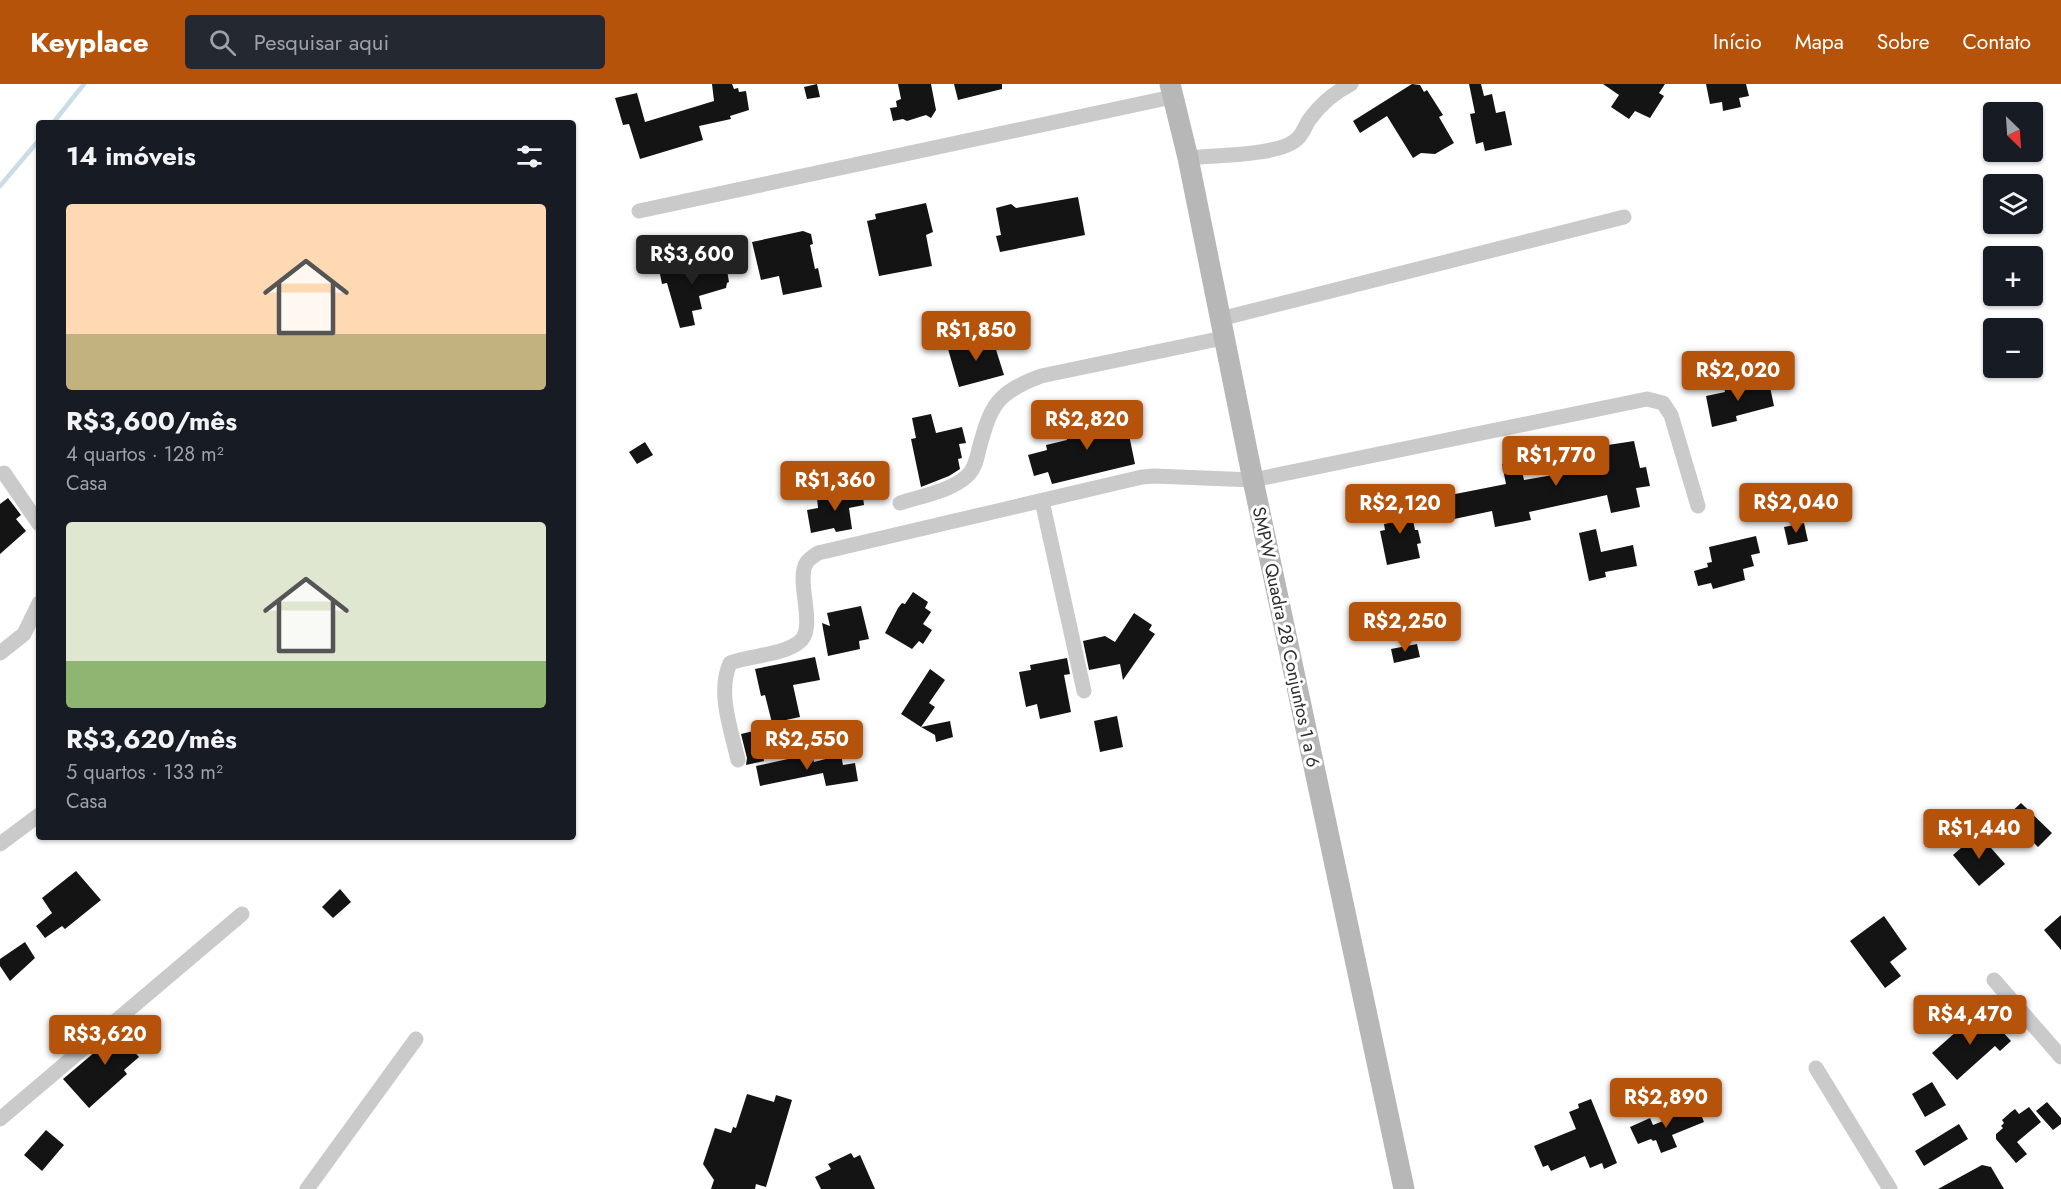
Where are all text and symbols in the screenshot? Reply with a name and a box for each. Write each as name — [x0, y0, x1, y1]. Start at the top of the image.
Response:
search box — [185, 15, 605, 69]
text: Keyplace — [30, 22, 149, 63]
icon: search — [206, 26, 239, 59]
text: Pesquisar aqui — [254, 26, 389, 58]
text: Início — [1713, 27, 1762, 57]
text: Mapa — [1795, 27, 1844, 57]
text: Sobre — [1877, 27, 1929, 57]
text: Contato — [1962, 27, 2031, 57]
north arrow — [1983, 102, 2043, 162]
map controls — [1983, 102, 2043, 378]
text: 14 imóveis — [66, 137, 196, 175]
icon: filters — [513, 140, 546, 173]
button: layers — [1983, 174, 2043, 234]
pin: R$3,600 — [637, 235, 747, 286]
text: R$3,600 — [650, 240, 734, 269]
icon: home — [252, 243, 360, 351]
button: + — [1983, 246, 2043, 306]
pin: R$1,850 — [921, 311, 1031, 362]
text: R$1,850 — [936, 316, 1016, 345]
button: − — [1983, 318, 2043, 378]
pin: R$2,020 — [1683, 351, 1793, 402]
text: R$2,020 — [1696, 356, 1780, 385]
pin: R$2,820 — [1032, 400, 1142, 451]
text: R$3,600/mês — [66, 402, 237, 440]
text: R$2,820 — [1045, 405, 1129, 434]
pin: R$1,770 — [1501, 436, 1611, 487]
text: 4 quartos · 128 m² — [66, 440, 224, 469]
text: R$1,770 — [1516, 441, 1596, 470]
pin: R$1,360 — [780, 461, 890, 512]
text: R$1,360 — [794, 466, 876, 495]
text: Casa — [66, 469, 107, 498]
pin: R$2,040 — [1741, 483, 1851, 534]
pin: R$2,120 — [1345, 484, 1455, 535]
text: R$2,040 — [1753, 488, 1839, 517]
text: R$2,120 — [1359, 489, 1441, 518]
street label: SMPW Quadra 28 Conjuntos 1 a 6 — [1246, 504, 1326, 770]
icon: home — [252, 561, 360, 669]
pin: R$2,250 — [1350, 602, 1460, 653]
text: R$2,250 — [1363, 607, 1447, 636]
text: R$3,620/mês — [66, 720, 237, 758]
pin: R$2,550 — [752, 720, 862, 771]
text: R$2,550 — [765, 725, 849, 754]
text: 5 quartos · 133 m² — [66, 758, 223, 787]
text: Casa — [66, 787, 107, 816]
pin: R$1,440 — [1924, 809, 2034, 860]
text: R$1,440 — [1937, 814, 2021, 843]
pin: R$4,470 — [1915, 995, 2025, 1046]
text: R$4,470 — [1927, 1000, 2013, 1029]
pin: R$3,620 — [50, 1015, 160, 1066]
text: R$3,620 — [63, 1020, 147, 1049]
pin: R$2,890 — [1611, 1078, 1721, 1129]
text: R$2,890 — [1624, 1083, 1708, 1112]

